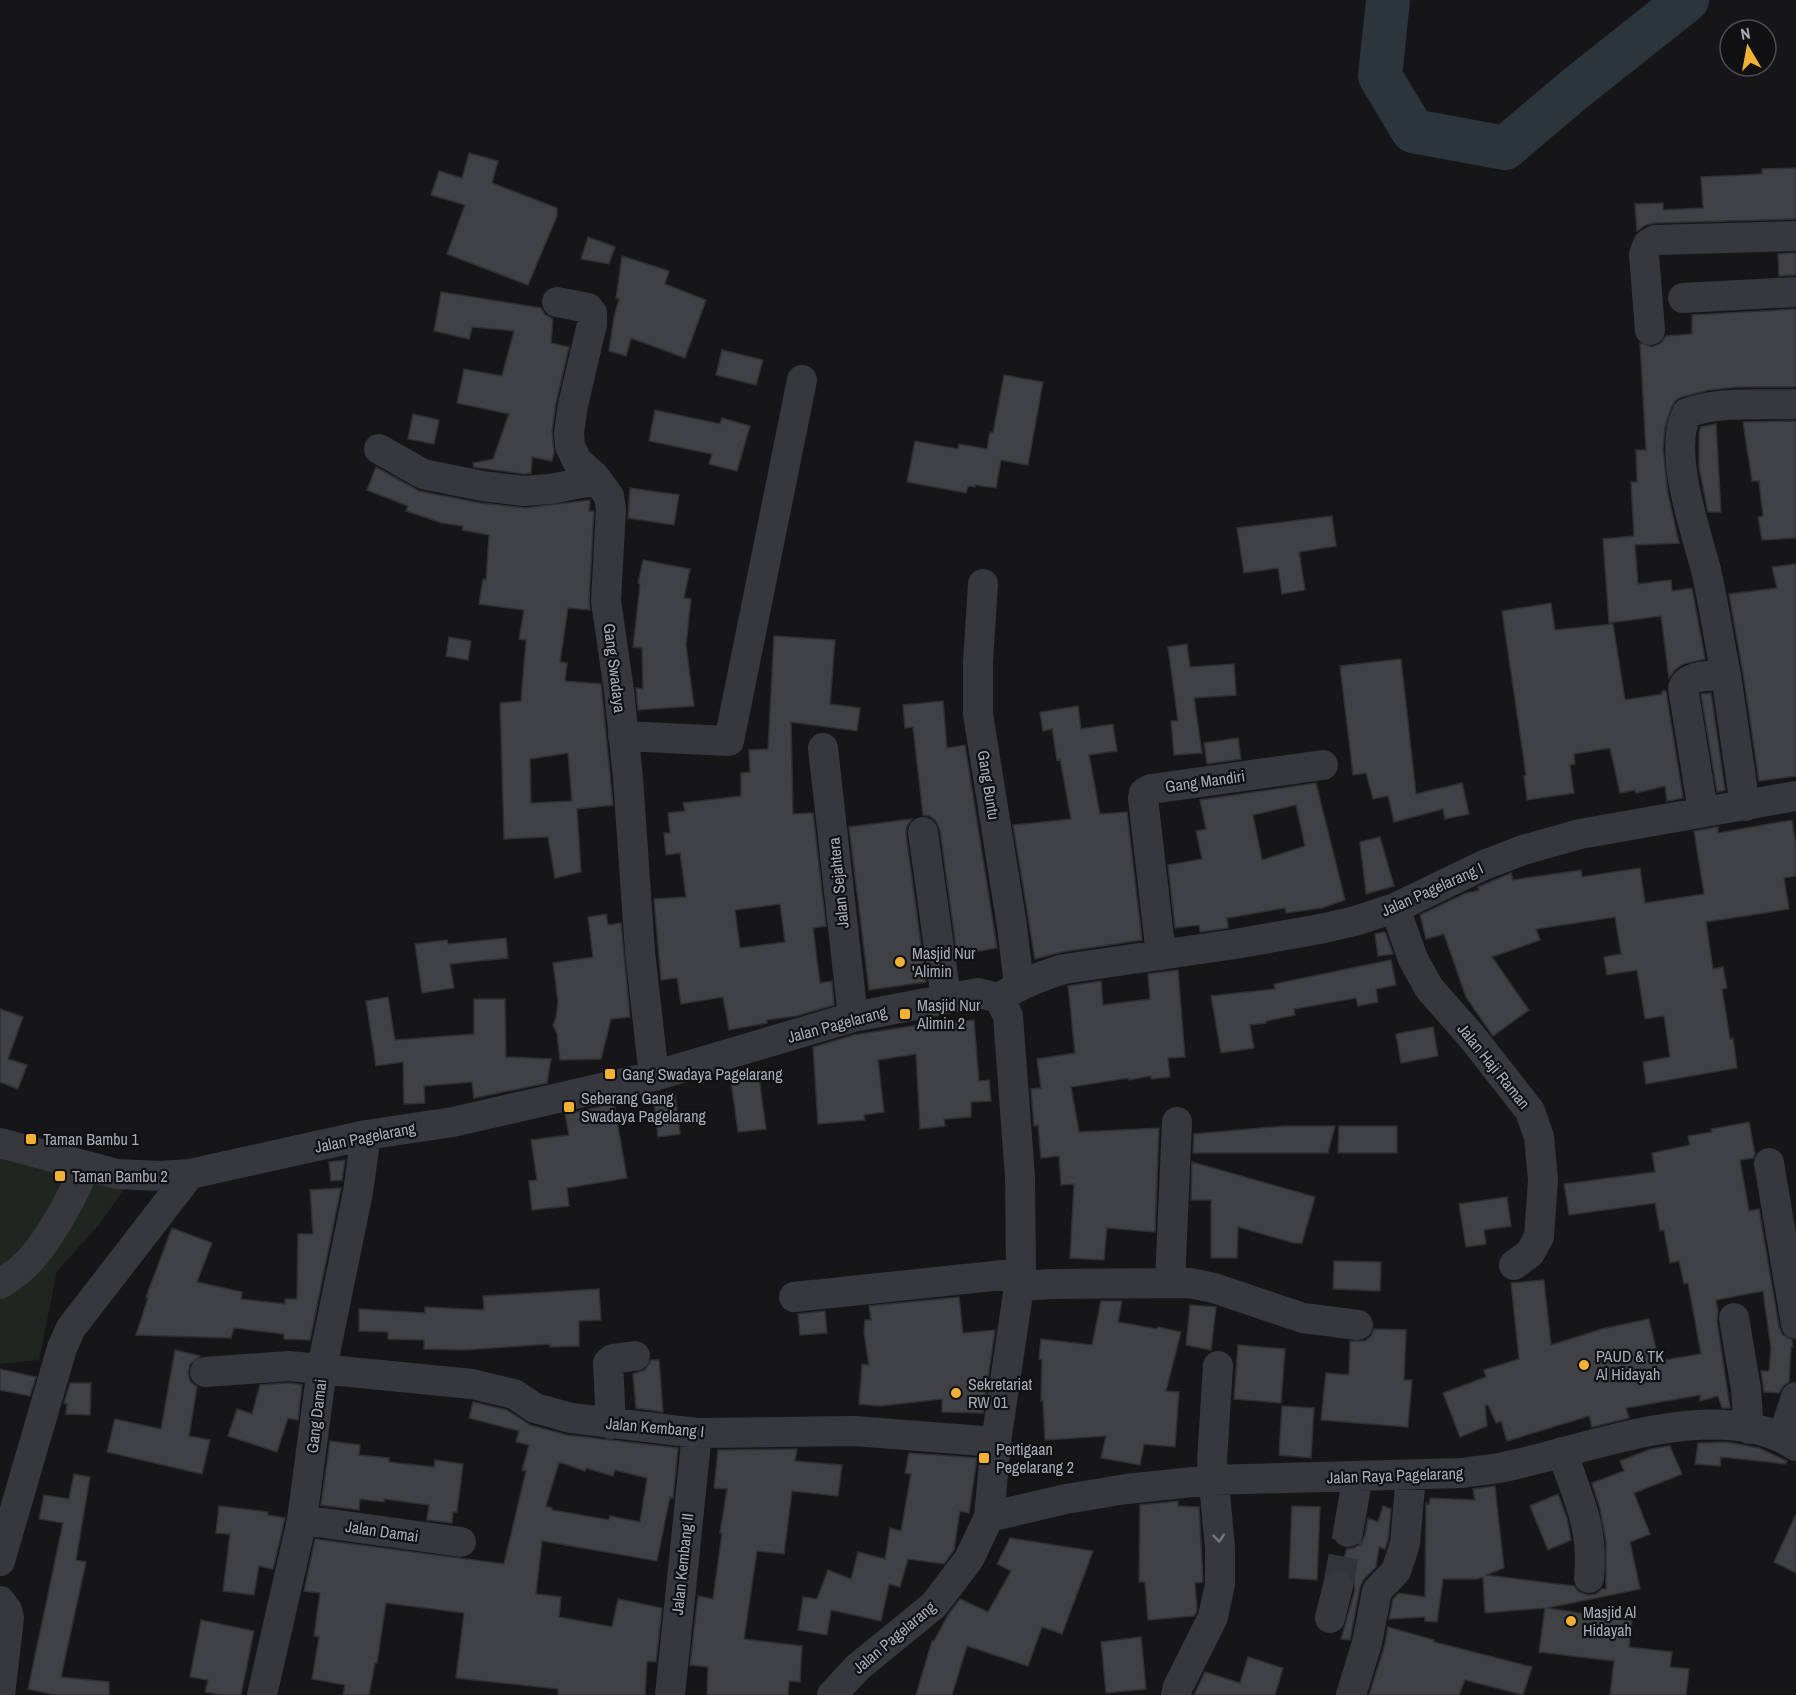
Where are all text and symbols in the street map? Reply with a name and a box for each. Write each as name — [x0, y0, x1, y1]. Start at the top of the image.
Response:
north arrow — [1718, 18, 1778, 78]
text: N — [1739, 22, 1752, 45]
street label: Gang Swadaya — [599, 622, 631, 715]
street label: Gang Buntu — [973, 749, 1005, 821]
street label: Gang Mandiri — [1164, 765, 1246, 797]
street label: Jalan Sejahtera — [822, 836, 854, 929]
street label: Jalan Pagelarang I — [1378, 857, 1486, 921]
place label: Masjid Nur 'Alimin — [912, 942, 976, 982]
marker: Masjid Nur 'Alimin — [893, 955, 907, 969]
place label: Masjid Nur Alimin 2 — [916, 994, 981, 1034]
street label: Jalan Pagelarang — [785, 1000, 890, 1048]
marker: Masjid Nur Alimin 2 — [898, 1007, 912, 1021]
street label: Jalan Haji Raman — [1453, 1019, 1535, 1113]
place label: Gang Swadaya Pagelarang — [622, 1063, 783, 1085]
marker: Gang Swadaya Pagelarang — [603, 1067, 617, 1081]
place label: Seberang Gang Swadaya Pagelarang — [581, 1087, 706, 1127]
marker: Seberang Gang Swadaya Pagelarang — [562, 1100, 576, 1114]
street label: Jalan Pagelarang — [313, 1116, 418, 1158]
place label: Taman Bambu 1 — [43, 1128, 139, 1150]
marker: Taman Bambu 1 — [24, 1132, 38, 1146]
place label: Taman Bambu 2 — [72, 1165, 168, 1187]
marker: Taman Bambu 2 — [53, 1169, 67, 1183]
place label: PAUD & TK Al Hidayah — [1595, 1345, 1664, 1385]
marker: PAUD & TK Al Hidayah — [1577, 1358, 1591, 1372]
place label: Sekretariat RW 01 — [968, 1373, 1033, 1413]
street label: Gang Damai — [301, 1378, 331, 1454]
marker: Sekretariat RW 01 — [949, 1386, 963, 1400]
street label: Jalan Kembang I — [605, 1412, 705, 1442]
place label: Pertigaan Pegelarang 2 — [996, 1438, 1074, 1478]
marker: Pertigaan Pegelarang 2 — [977, 1451, 991, 1465]
street label: Jalan Raya Pagelarang — [1326, 1462, 1464, 1488]
street label: Jalan Kembang II — [666, 1512, 698, 1616]
street label: Jalan Damai — [344, 1515, 420, 1547]
one-way arrow — [1212, 1534, 1225, 1543]
street label: Jalan Pagelarang — [848, 1595, 941, 1678]
place label: Masjid Al Hidayah — [1583, 1601, 1636, 1641]
marker: Masjid Al Hidayah — [1564, 1614, 1578, 1628]

